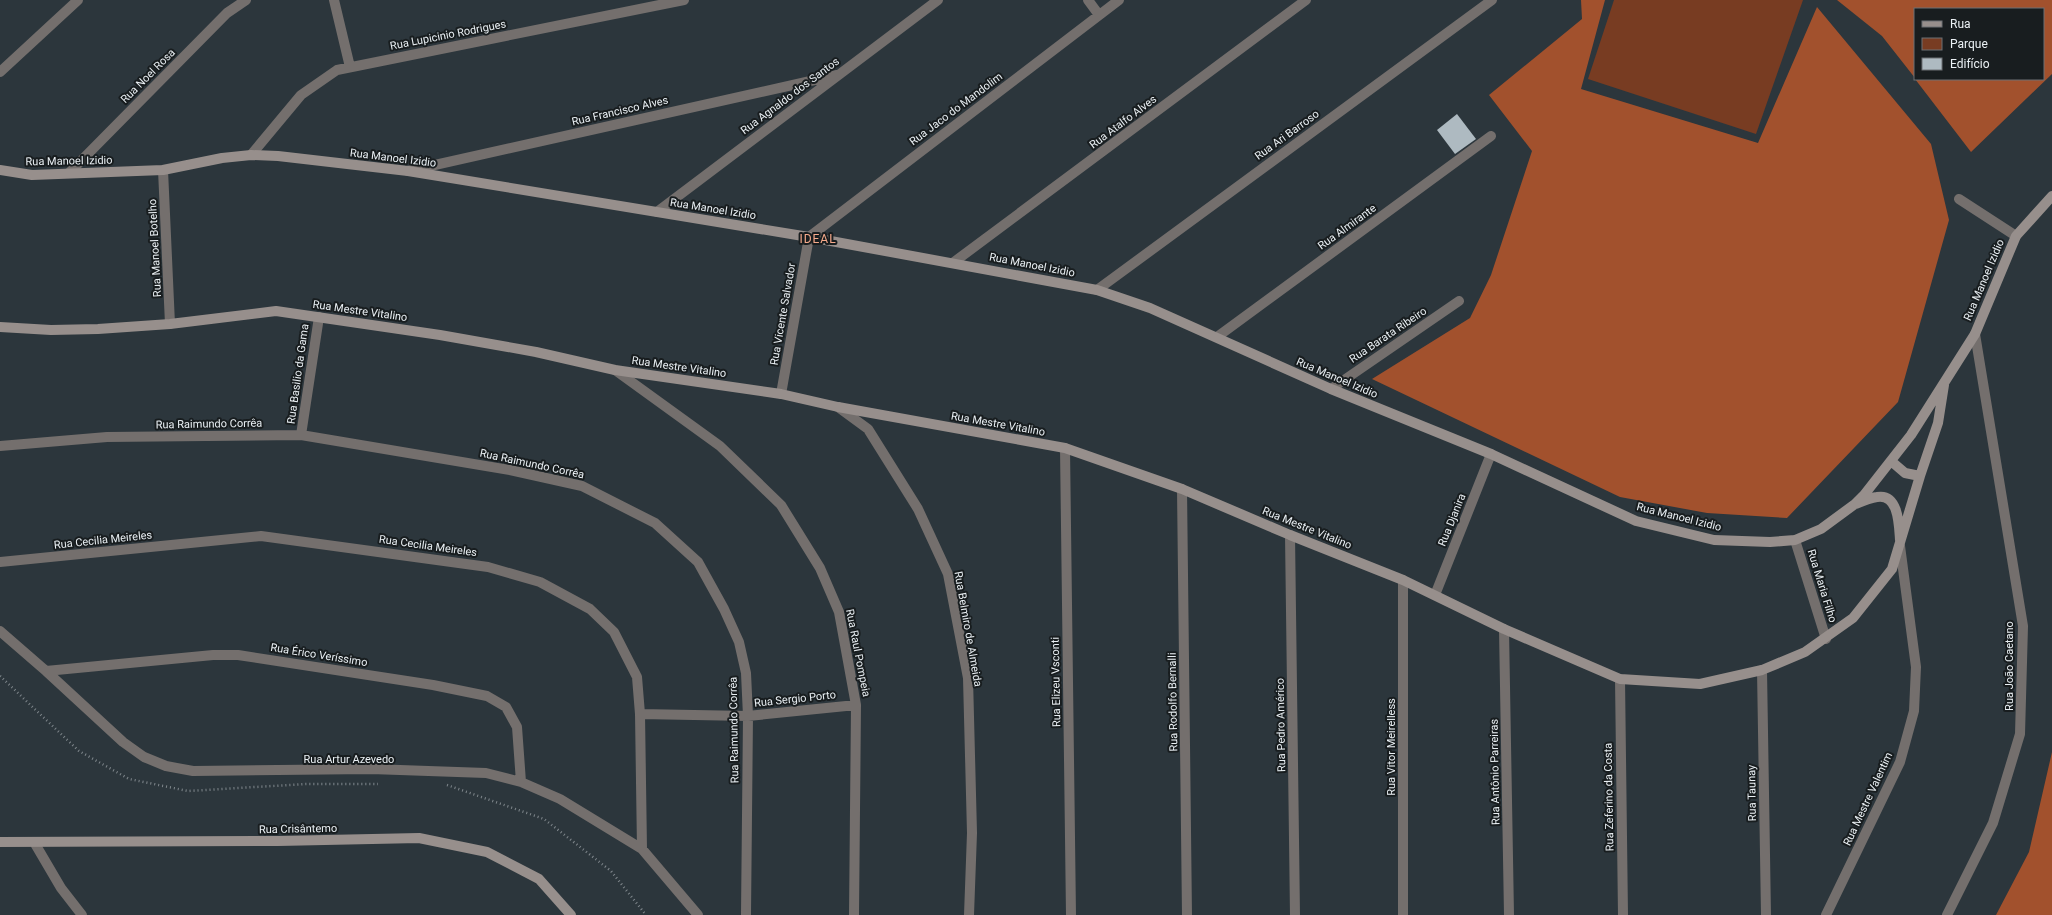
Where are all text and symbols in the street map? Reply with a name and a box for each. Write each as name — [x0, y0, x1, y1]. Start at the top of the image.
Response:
legend — [1914, 8, 2044, 80]
street label: Rua Lupicinio Rodrigues — [389, 17, 507, 53]
text: Rua — [1950, 17, 1971, 31]
text: Parque — [1950, 37, 1988, 51]
street label: Rua Noel Rosa — [118, 46, 178, 106]
street label: Rua Agnaldo dos Santos — [738, 55, 842, 137]
text: Edifício — [1950, 57, 1990, 71]
street label: Rua Jaco do Mandolim — [907, 70, 1005, 148]
street label: Rua Atalfo Alves — [1087, 92, 1159, 151]
street label: Rua Francisco Alves — [571, 94, 670, 128]
street label: Rua Ari Barroso — [1252, 107, 1322, 163]
street label: Rua Manoel Izidio — [349, 146, 437, 170]
street label: Rua Manoel Izidio — [25, 154, 113, 168]
street label: Rua Manoel Izidio — [669, 196, 757, 222]
street label: Rua Manoel Botelho — [146, 199, 164, 297]
street label: Rua Almirante — [1315, 201, 1379, 252]
district label: IDEAL — [799, 232, 837, 246]
street label: Rua Manoel Izidio — [1961, 237, 2007, 323]
street label: Rua Manoel Izidio — [988, 250, 1076, 280]
street label: Rua Vicente Salvador — [768, 262, 798, 366]
street label: Rua Mestre Vitalino — [312, 298, 408, 324]
street label: Rua Barata Ribeiro — [1347, 304, 1429, 366]
street label: Rua Basilio da Gama — [285, 323, 311, 425]
street label: Rua Mestre Vitalino — [631, 354, 727, 380]
street label: Rua Manoel Izidio — [1294, 355, 1380, 401]
street label: Rua Mestre Vitalino — [950, 409, 1046, 439]
street label: Rua Raimundo Corrêa — [156, 417, 262, 431]
street label: Rua Raimundo Corrêa — [479, 447, 585, 481]
street label: Rua Djanira — [1436, 492, 1468, 548]
street label: Rua Manoel Izidio — [1635, 500, 1723, 534]
street label: Rua Mestre Vitalino — [1260, 504, 1354, 552]
street label: Rua Cecilia Meireles — [53, 528, 153, 552]
street label: Rua Cecilia Meireles — [378, 533, 478, 559]
street label: Rua Maria Filho — [1805, 548, 1839, 624]
street label: Rua Belmiro de Almeida — [951, 570, 985, 688]
street label: Rua Raul Pompeia — [843, 608, 873, 698]
street label: Rua João Caetano — [2003, 621, 2016, 711]
street label: Rua Elizeu Vsconti — [1049, 637, 1063, 727]
street label: Rua Érico Veríssimo — [270, 641, 368, 669]
street label: Rua Rodolfo Bernalli — [1166, 652, 1180, 752]
street label: Rua Raimundo Corrêa — [727, 677, 741, 783]
street label: Rua Pedro Américo — [1274, 678, 1288, 772]
street label: Rua Sergio Porto — [753, 688, 837, 710]
street label: Rua Vitor Meirelless — [1385, 698, 1398, 796]
street label: Rua Antônio Parreiras — [1488, 718, 1502, 825]
street label: Rua Zeferino da Costa — [1602, 743, 1616, 851]
street label: Rua Mestre Valentim — [1841, 750, 1895, 848]
street label: Rua Artur Azevedo — [304, 753, 394, 766]
street label: Rua Taunay — [1745, 764, 1759, 821]
street label: Rua Crisântemo — [259, 822, 337, 836]

